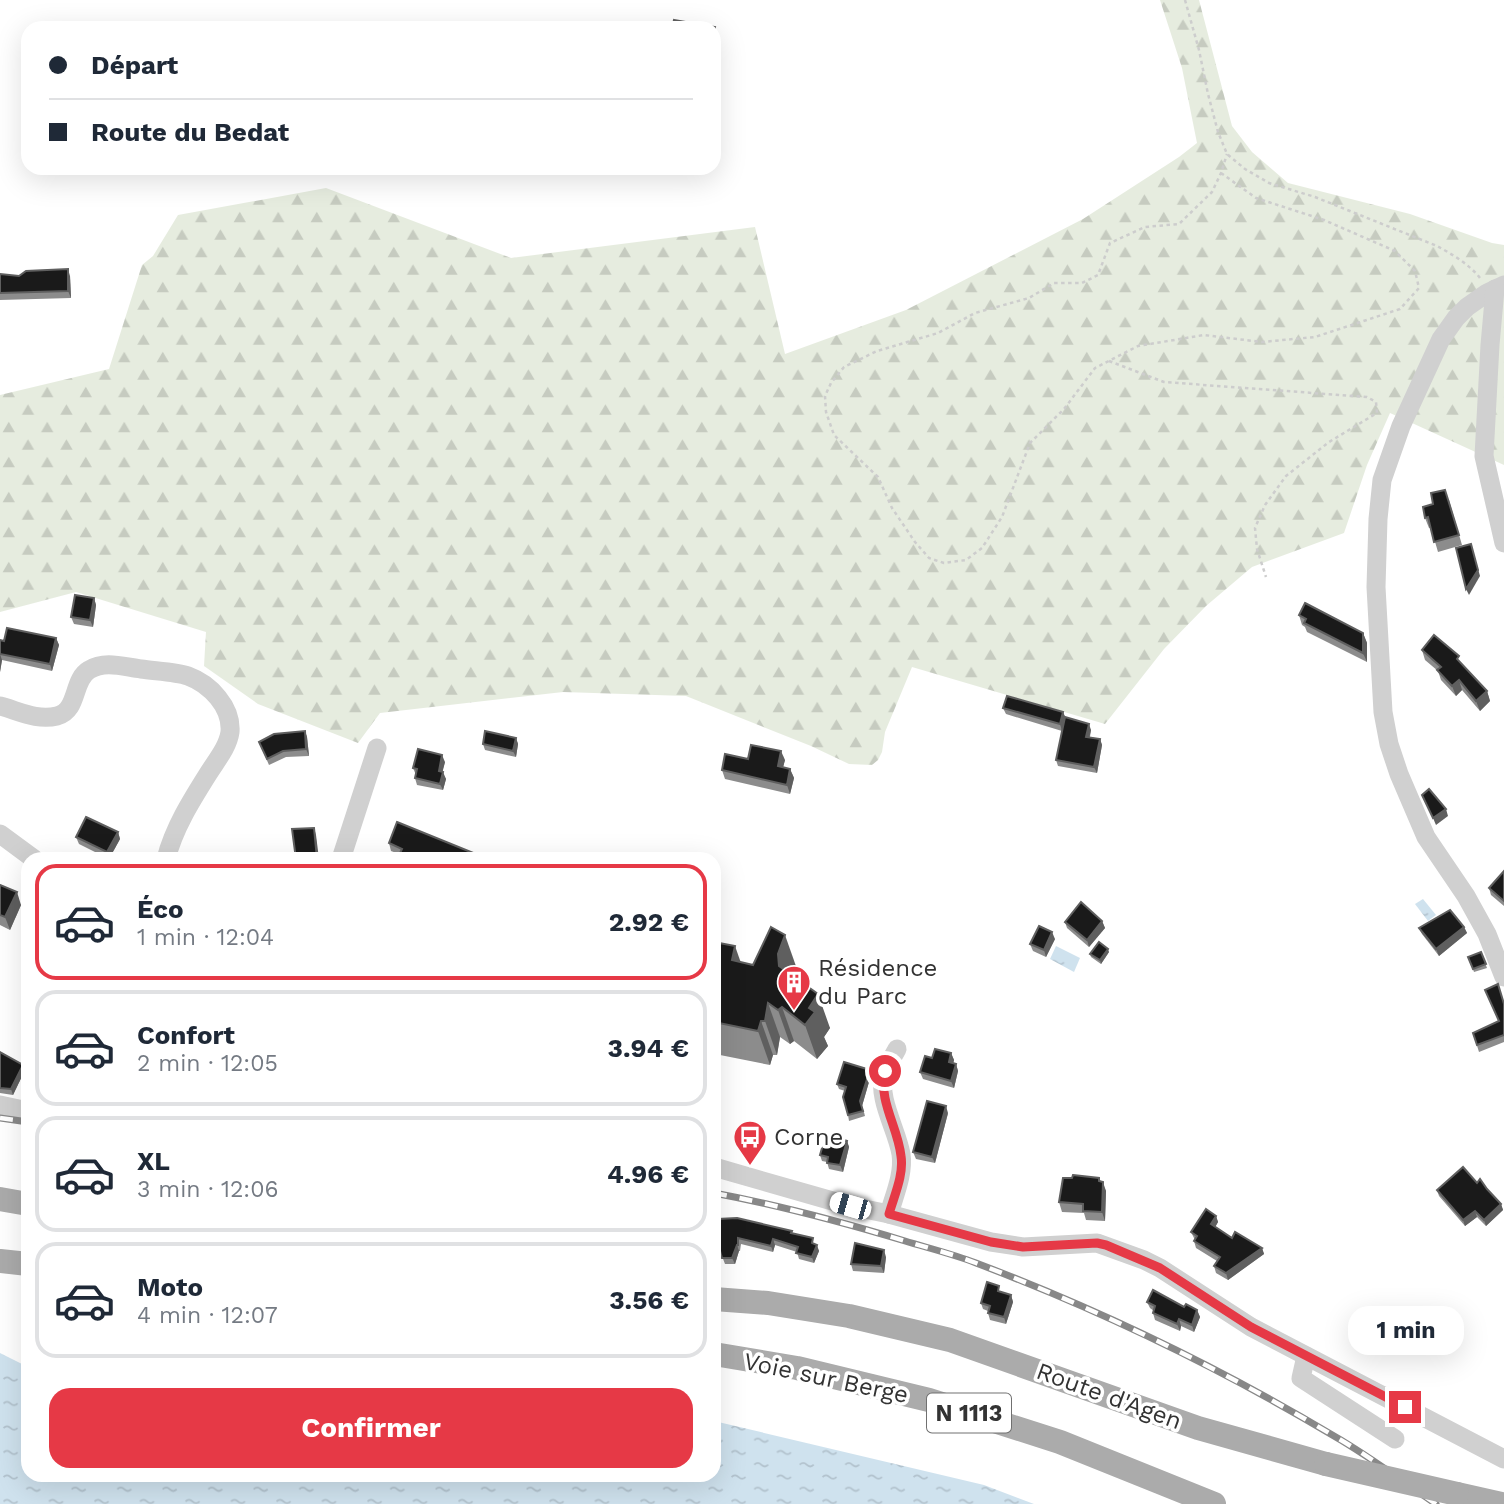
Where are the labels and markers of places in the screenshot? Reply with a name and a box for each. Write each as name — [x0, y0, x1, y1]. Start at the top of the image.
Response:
place label: Résidence du Parc — [818, 954, 937, 1010]
building icon: Résidence du Parc — [775, 963, 813, 1012]
bus stop icon: Corne — [731, 1118, 769, 1167]
place label: Corne — [774, 1123, 843, 1151]

